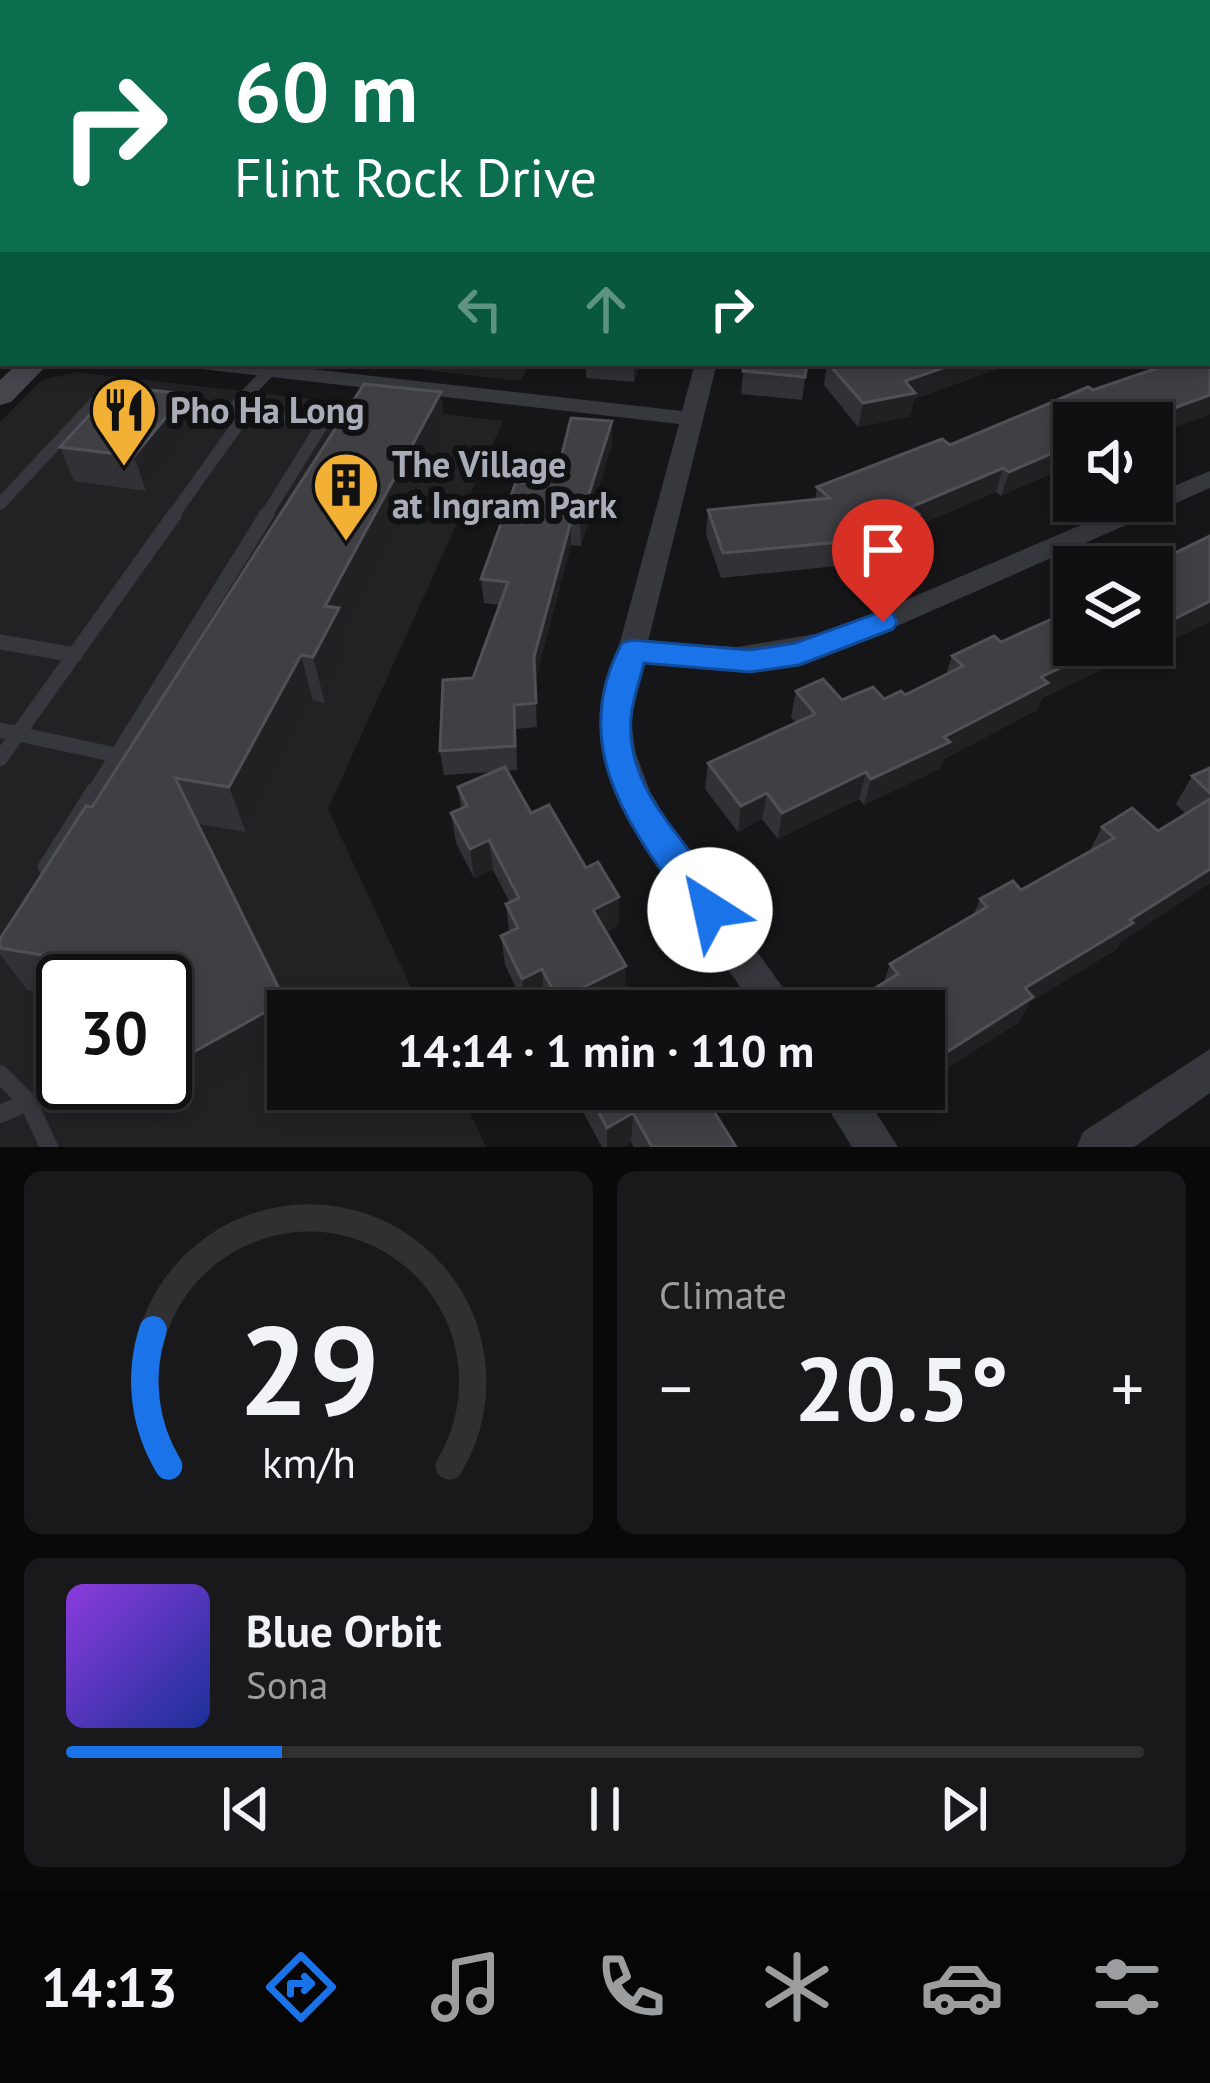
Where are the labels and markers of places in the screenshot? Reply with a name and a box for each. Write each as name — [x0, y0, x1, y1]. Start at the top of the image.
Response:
restaurant icon: Pho Ha Long — [89, 375, 159, 469]
place label: Pho Ha Long — [170, 386, 365, 433]
place label: The Village at Ingram Park — [392, 440, 617, 528]
building icon: The Village at Ingram Park — [311, 450, 381, 544]
pin — [832, 499, 934, 622]

